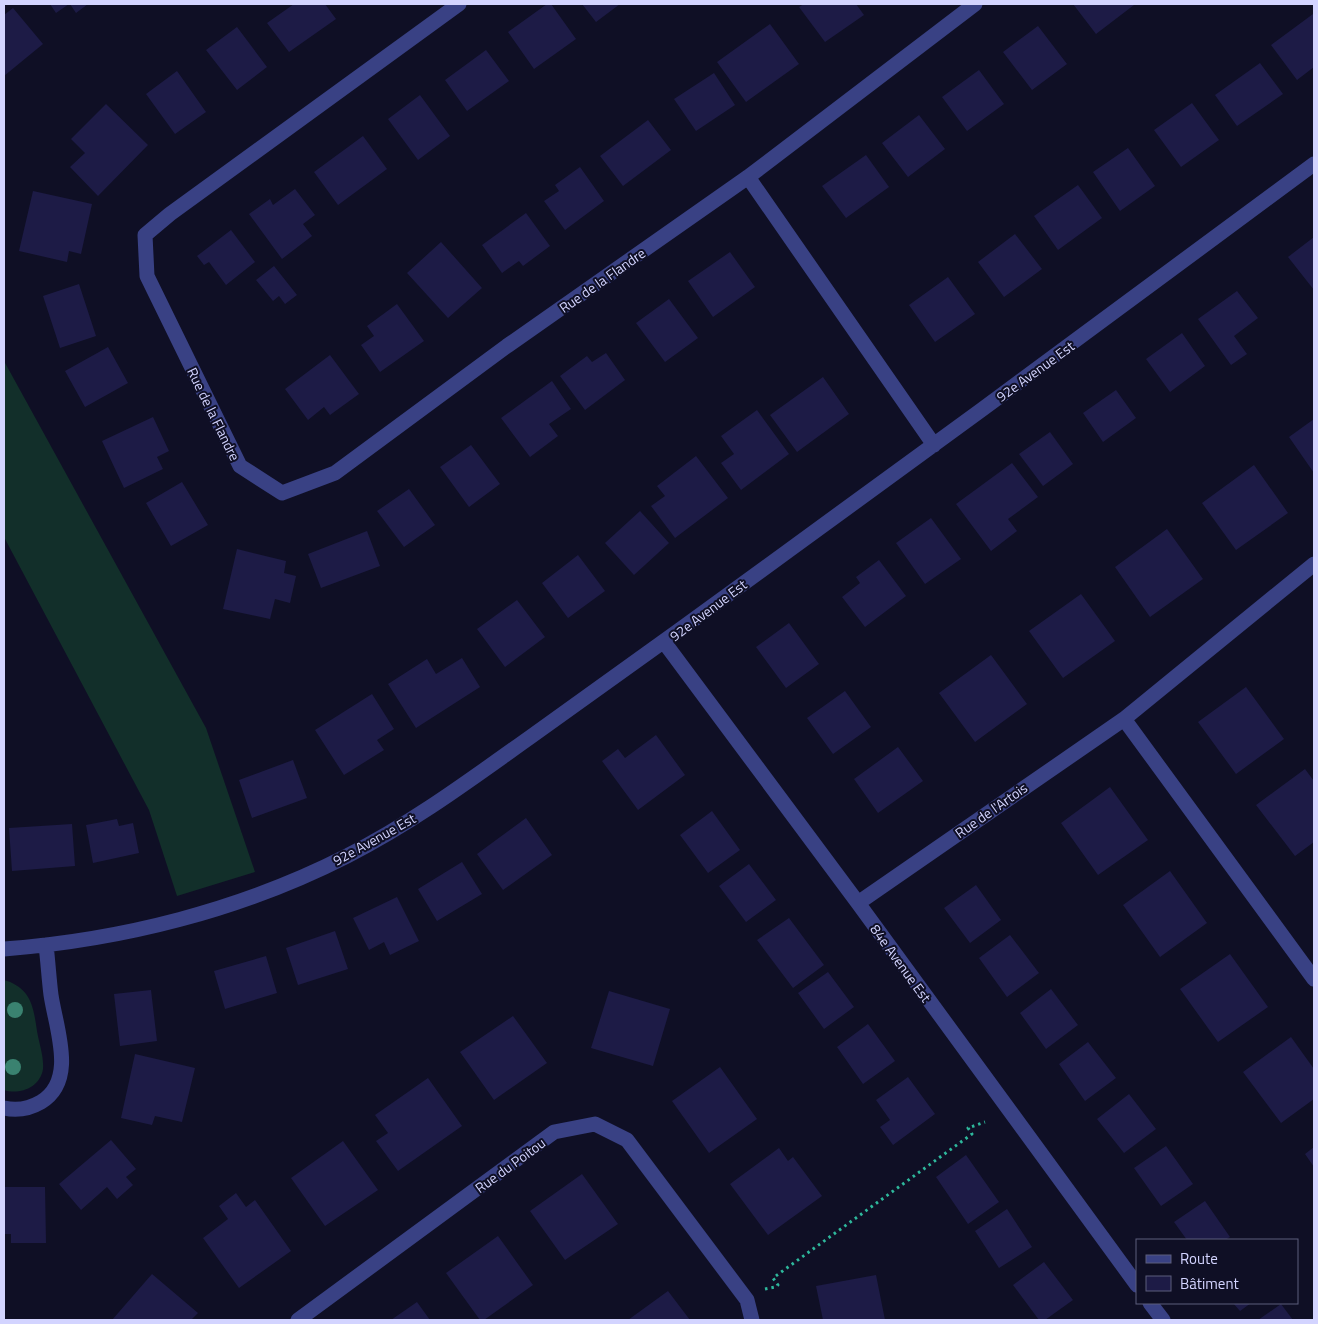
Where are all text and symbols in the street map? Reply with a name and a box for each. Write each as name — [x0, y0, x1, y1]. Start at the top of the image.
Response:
street label: Rue de la Flandre — [554, 242, 650, 318]
street label: 92e Avenue Est — [992, 335, 1078, 406]
street label: Rue de la Flandre — [182, 364, 246, 464]
street label: 92e Avenue Est — [665, 574, 751, 646]
street label: Rue de l'Artois — [950, 777, 1032, 843]
street label: 92e Avenue Est — [329, 808, 419, 870]
street label: 84e Avenue Est — [866, 920, 937, 1006]
street label: Rue du Poitou — [470, 1132, 550, 1198]
legend — [1136, 1239, 1298, 1304]
text: Route — [1180, 1247, 1218, 1270]
text: Bâtiment — [1180, 1272, 1239, 1295]

